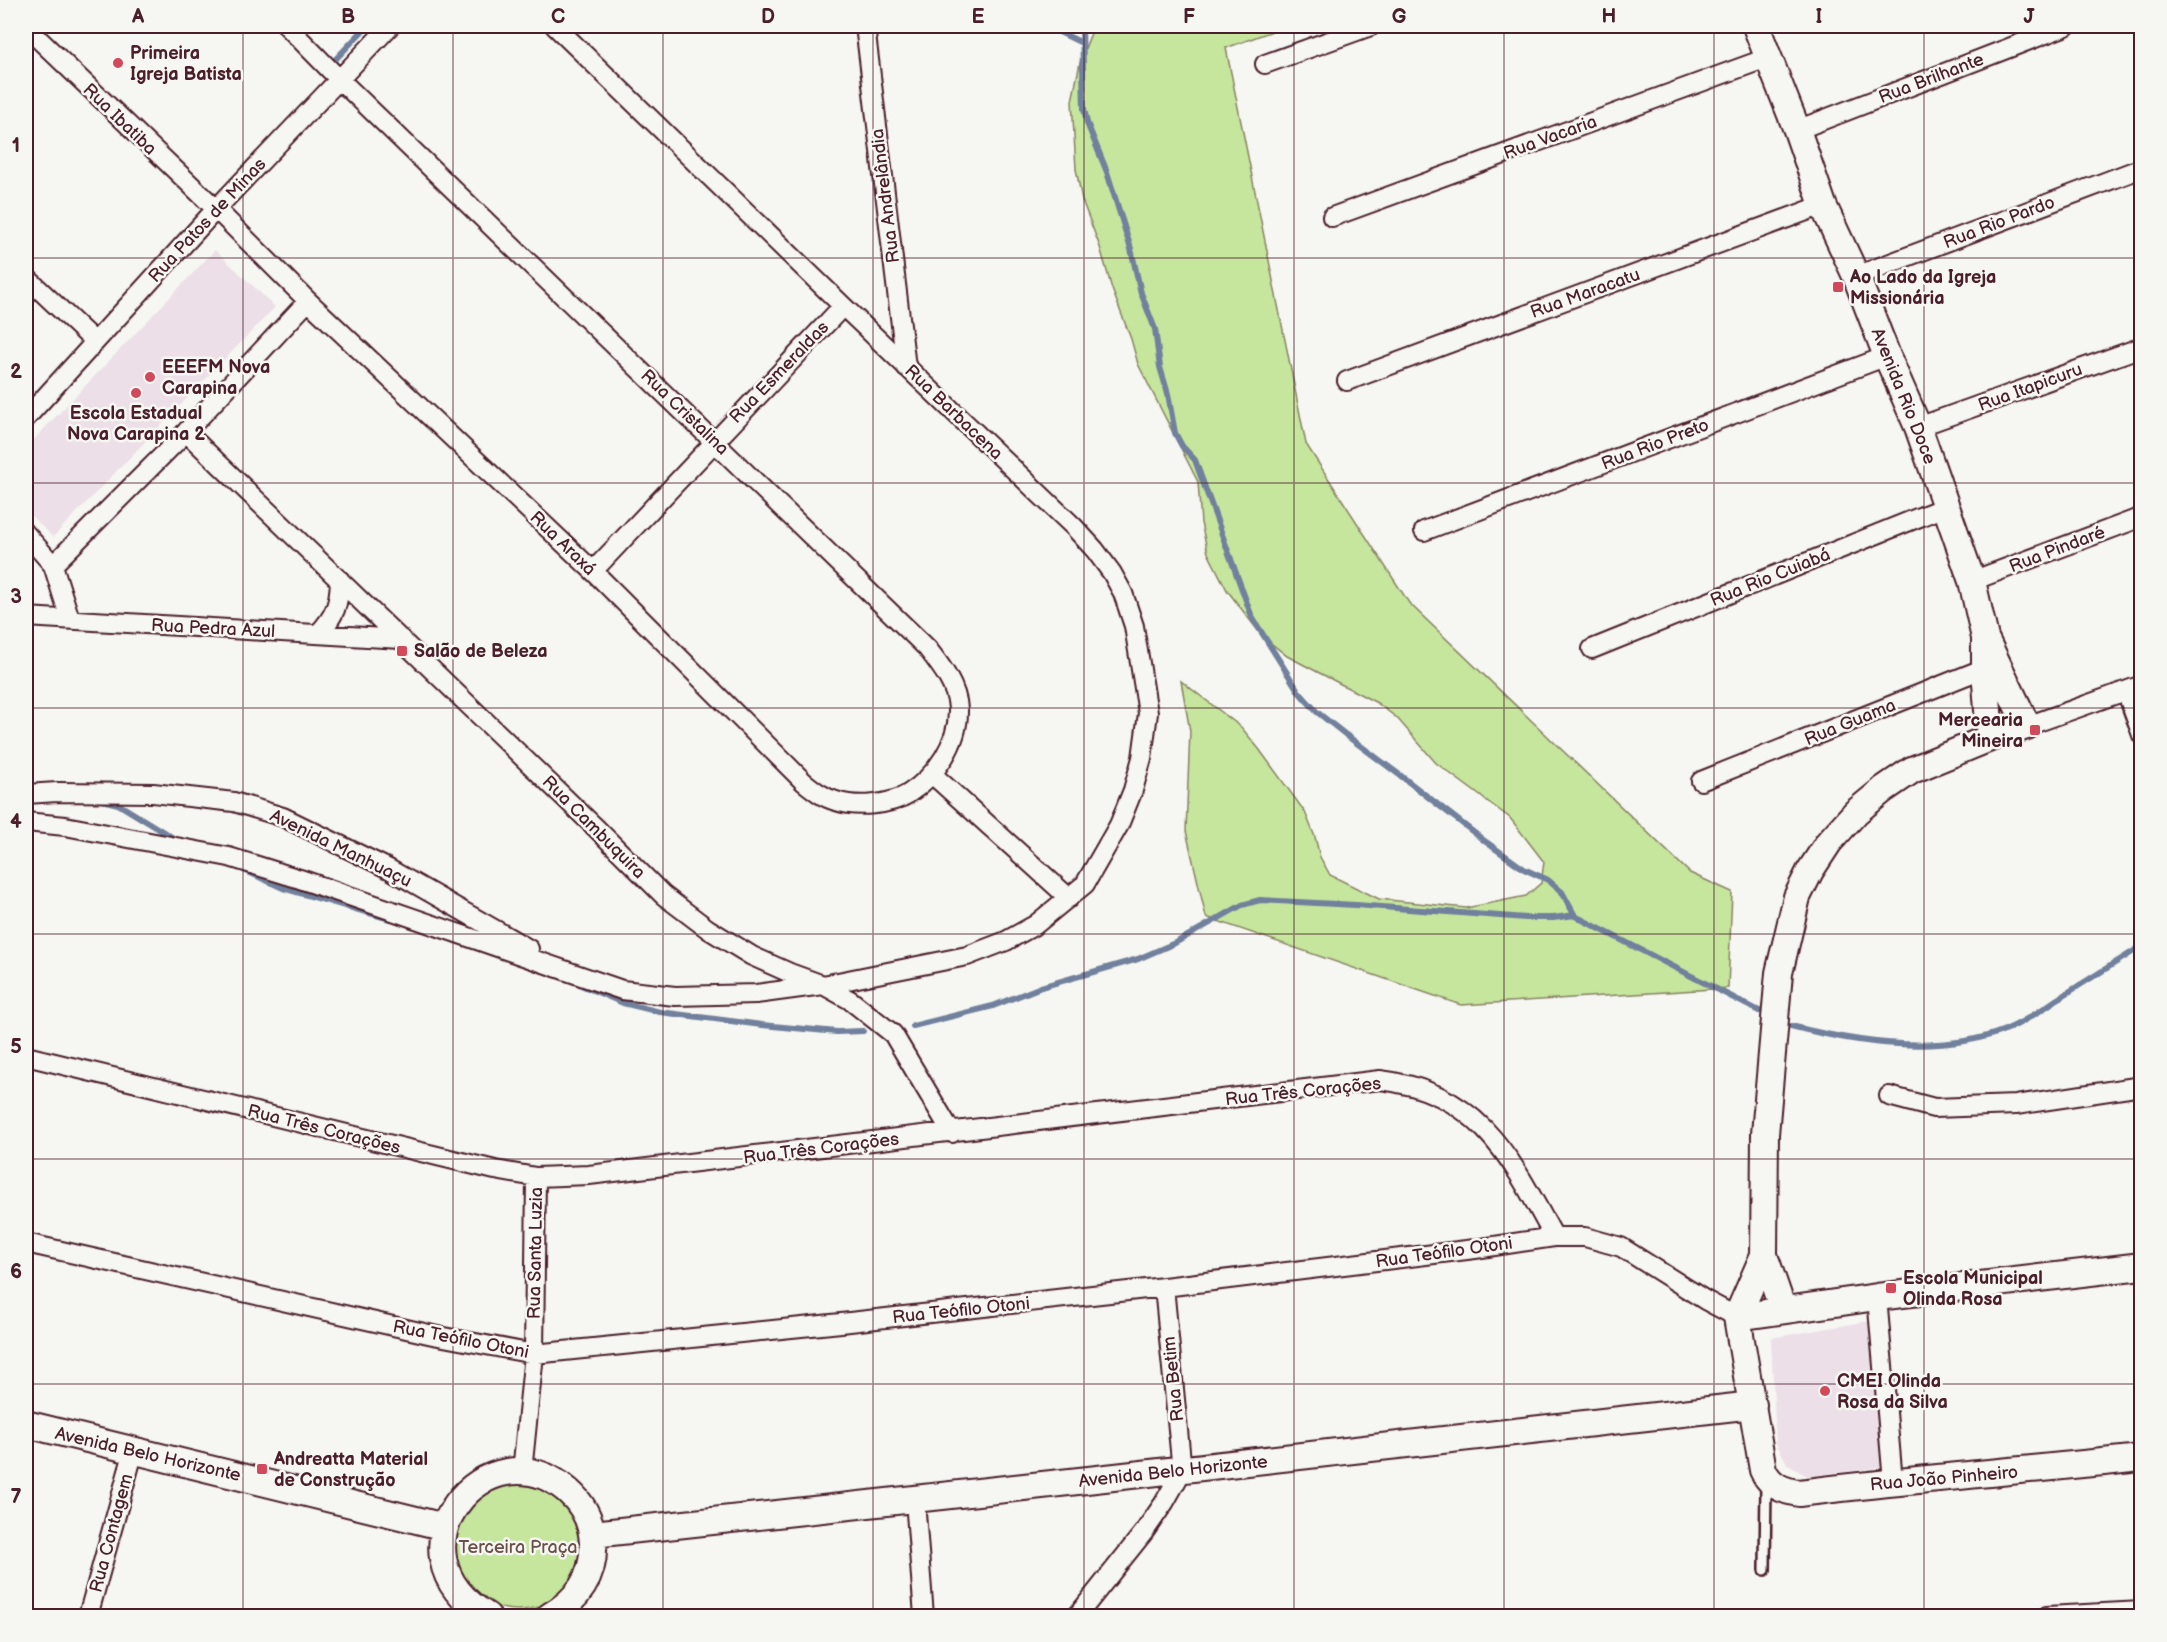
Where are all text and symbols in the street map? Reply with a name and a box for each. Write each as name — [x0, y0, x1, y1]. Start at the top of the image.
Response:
text: A — [131, 5, 145, 29]
text: B — [341, 5, 355, 29]
text: C — [551, 5, 565, 29]
text: D — [761, 5, 775, 29]
text: E — [972, 5, 985, 29]
text: F — [1183, 5, 1195, 29]
text: G — [1392, 5, 1407, 29]
text: H — [1602, 5, 1616, 29]
text: I — [1816, 5, 1822, 29]
text: J — [2024, 5, 2036, 29]
place label: Primeira Igreja Batista — [130, 43, 242, 85]
street label: Rua Brilhante — [1876, 49, 1987, 108]
marker: Primeira Igreja Batista — [111, 56, 125, 70]
street label: Rua Ibatiba — [79, 79, 161, 160]
street label: Rua Vacaria — [1501, 111, 1600, 164]
street label: Rua Andrelândia — [867, 128, 904, 264]
text: 1 — [12, 134, 20, 158]
street label: Rua Patos de Minas — [144, 154, 271, 287]
street label: Rua Rio Pardo — [1941, 192, 2058, 253]
street label: Rua Maracatu — [1527, 264, 1643, 323]
place label: Ao Lado da Igreja Missionária — [1849, 267, 1996, 309]
marker: Ao Lado da Igreja Missionária — [1831, 280, 1845, 294]
street label: Rua Esmeraldas — [725, 317, 833, 428]
street label: Avenida Rio Doce — [1867, 325, 1941, 468]
place label: EEEFM Nova Carapina — [162, 357, 270, 399]
street label: Rua Itapicuru — [1975, 359, 2085, 416]
text: 2 — [10, 360, 22, 384]
street label: Rua Barbacena — [900, 360, 1007, 464]
street label: Rua Cristalina — [636, 365, 733, 460]
marker: EEEFM Nova Carapina — [143, 370, 157, 384]
marker: Escola Estadual Nova Carapina 2 — [129, 386, 143, 400]
place label: Escola Estadual Nova Carapina 2 — [67, 403, 205, 445]
street label: Rua Rio Preto — [1599, 414, 1712, 475]
street label: Rua Araxá — [525, 507, 600, 580]
street label: Rua Pindaré — [2006, 522, 2108, 577]
street label: Rua Rio Cuiabá — [1707, 544, 1833, 611]
text: 3 — [10, 585, 22, 609]
street label: Rua Pedra Azul — [150, 615, 276, 642]
place label: Salão de Beleza — [414, 641, 548, 662]
marker: Salão de Beleza — [395, 644, 409, 658]
street label: Rua Guama — [1801, 695, 1899, 750]
place label: Mercearia Mineira — [1938, 710, 2023, 752]
marker: Mercearia Mineira — [2028, 723, 2042, 737]
street label: Rua Cambuquira — [538, 772, 649, 883]
street label: Avenida Manhuaçu — [267, 805, 415, 892]
text: 4 — [10, 810, 22, 834]
text: 5 — [10, 1035, 22, 1059]
street label: Rua Três Corações — [1224, 1073, 1382, 1110]
street label: Rua Três Corações — [245, 1100, 403, 1159]
street label: Rua Três Corações — [742, 1129, 900, 1168]
street label: Rua Santa Luzia — [524, 1187, 547, 1319]
street label: Rua Teófilo Otoni — [1374, 1232, 1514, 1273]
text: 6 — [10, 1260, 22, 1284]
place label: Escola Municipal Olinda Rosa — [1903, 1268, 2043, 1310]
marker: Escola Municipal Olinda Rosa — [1884, 1281, 1898, 1295]
street label: Rua Teófilo Otoni — [891, 1293, 1031, 1328]
street label: Rua Teófilo Otoni — [391, 1316, 531, 1363]
street label: Rua Betim — [1159, 1335, 1188, 1423]
place label: CMEI Olinda Rosa da Silva — [1837, 1371, 1948, 1413]
marker: CMEI Olinda Rosa da Silva — [1818, 1384, 1832, 1398]
street label: Avenida Belo Horizonte — [53, 1423, 243, 1486]
place label: Andreatta Material de Construção — [273, 1449, 428, 1491]
street label: Avenida Belo Horizonte — [1078, 1451, 1269, 1492]
marker: Andreatta Material de Construção — [255, 1462, 269, 1476]
street label: Rua João Pinheiro — [1869, 1462, 2019, 1495]
street label: Rua Contagem — [86, 1471, 137, 1595]
text: 7 — [10, 1485, 22, 1509]
park label: Terceira Praça — [459, 1537, 577, 1558]

